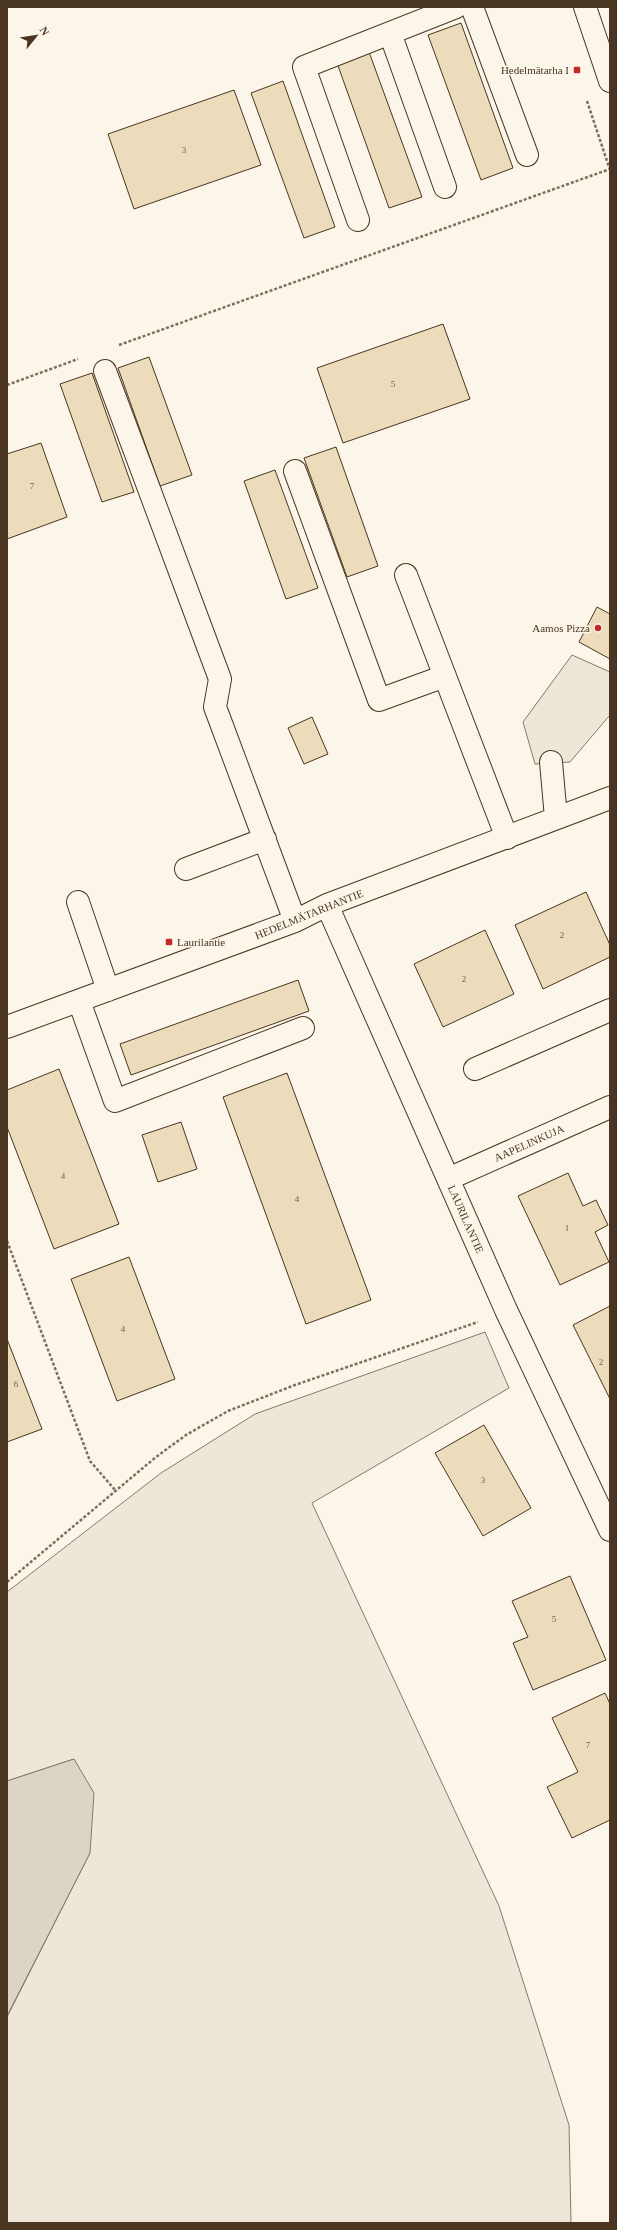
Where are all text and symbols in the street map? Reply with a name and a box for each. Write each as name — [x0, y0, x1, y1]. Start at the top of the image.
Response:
north arrow — [16, 16, 56, 56]
text: N — [37, 25, 52, 37]
place label: Hedelmätarha I — [501, 64, 569, 76]
marker: Hedelmätarha I — [572, 65, 582, 75]
house number: 3 — [182, 145, 187, 155]
house number: 5 — [391, 379, 396, 389]
house number: 7 — [30, 481, 35, 491]
place label: Aamos Pizza — [532, 622, 590, 634]
marker: Aamos Pizza — [593, 623, 603, 633]
street label: HEDELMÄTARHANTIE — [253, 887, 365, 941]
house number: 2 — [560, 930, 564, 940]
place label: Laurilantie — [177, 936, 225, 948]
marker: Laurilantie — [164, 937, 174, 947]
house number: 2 — [462, 974, 466, 984]
street label: AAPELINKUJA — [492, 1122, 566, 1164]
house number: 4 — [61, 1171, 66, 1181]
street label: LAURILANTIE — [446, 1183, 487, 1255]
house number: 4 — [295, 1194, 300, 1204]
house number: 1 — [565, 1223, 569, 1233]
house number: 4 — [121, 1324, 126, 1334]
house number: 2 — [599, 1357, 603, 1367]
house number: 6 — [14, 1379, 19, 1389]
house number: 3 — [481, 1475, 486, 1485]
house number: 5 — [552, 1614, 557, 1624]
house number: 7 — [586, 1740, 591, 1750]

